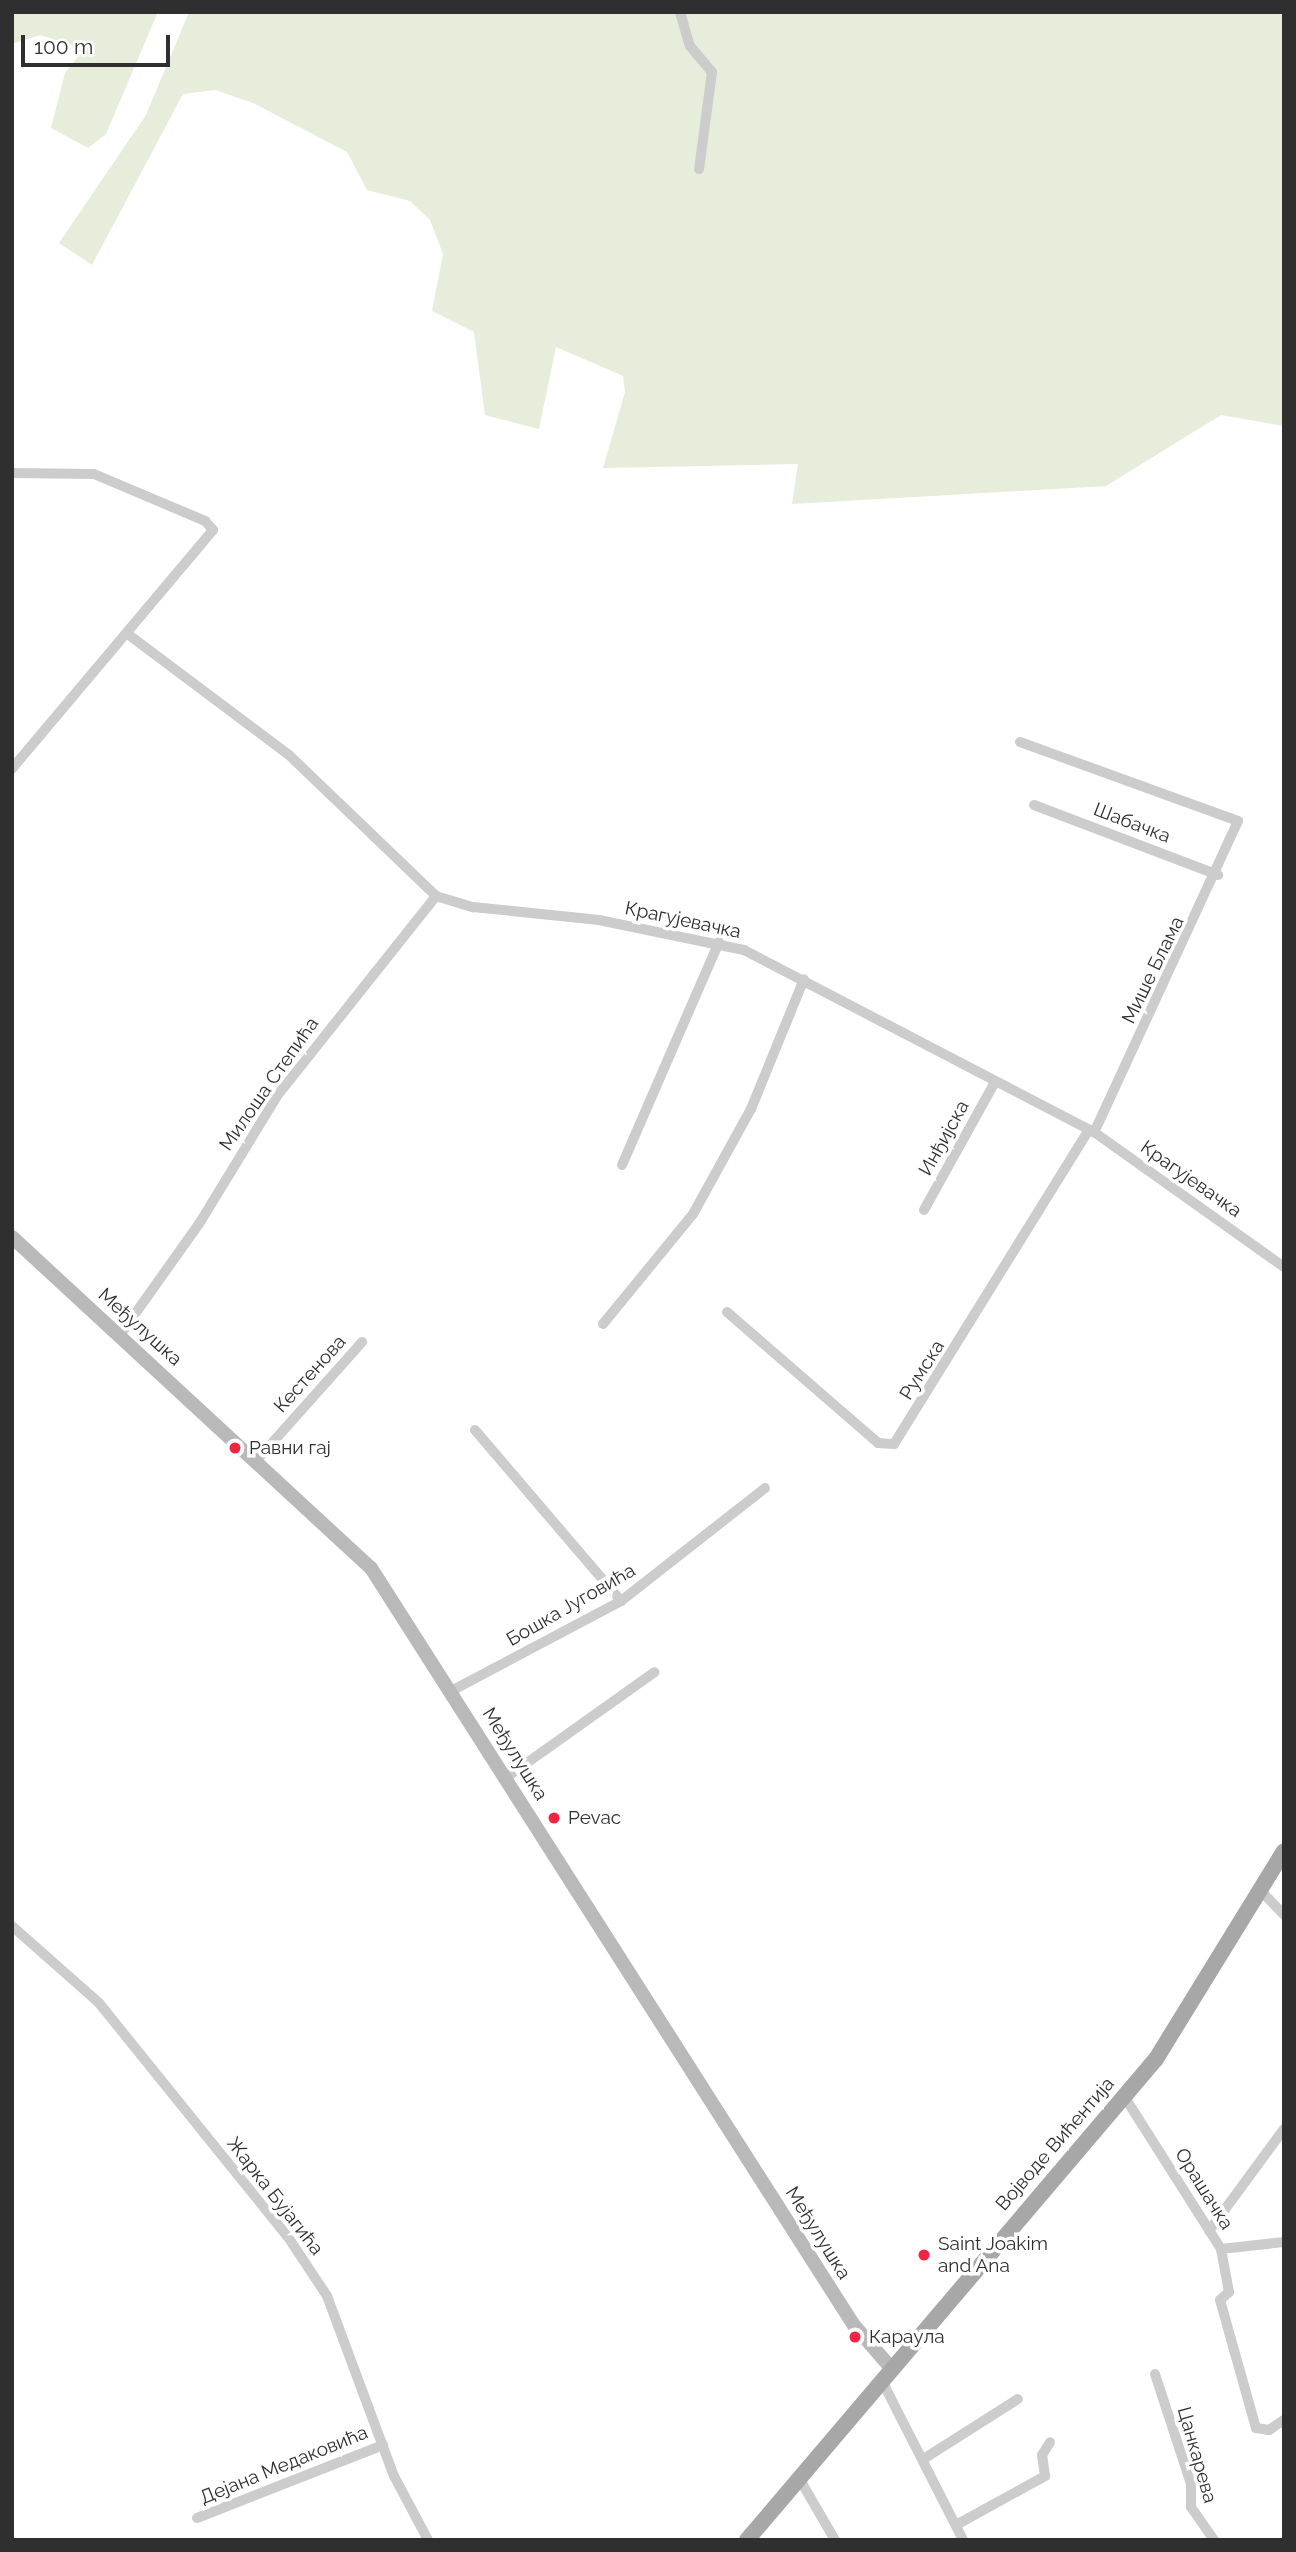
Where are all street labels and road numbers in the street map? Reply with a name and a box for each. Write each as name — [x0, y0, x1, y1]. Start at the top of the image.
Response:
street label: Шабачка — [1090, 798, 1174, 848]
street label: Крагујевачка — [623, 897, 743, 943]
street label: Мише Блама — [1117, 913, 1189, 1027]
street label: Милоша Степића — [215, 1013, 323, 1155]
street label: Инђијска — [914, 1096, 974, 1180]
street label: Крагујевачка — [1136, 1136, 1246, 1222]
street label: Међулушка — [93, 1283, 187, 1371]
street label: Кестенова — [269, 1331, 351, 1417]
street label: Румска — [895, 1336, 949, 1404]
street label: Бошка Југовића — [502, 1559, 640, 1651]
street label: Међулушка — [478, 1703, 552, 1805]
street label: Војводе Вићентија — [991, 2073, 1119, 2215]
street label: Жарка Бујагића — [222, 2132, 328, 2260]
street label: Орашачка — [1170, 2144, 1238, 2234]
street label: Међулушка — [781, 2182, 855, 2284]
street label: Цанкарева — [1172, 2404, 1222, 2506]
street label: Дејана Медаковића — [197, 2421, 371, 2509]

